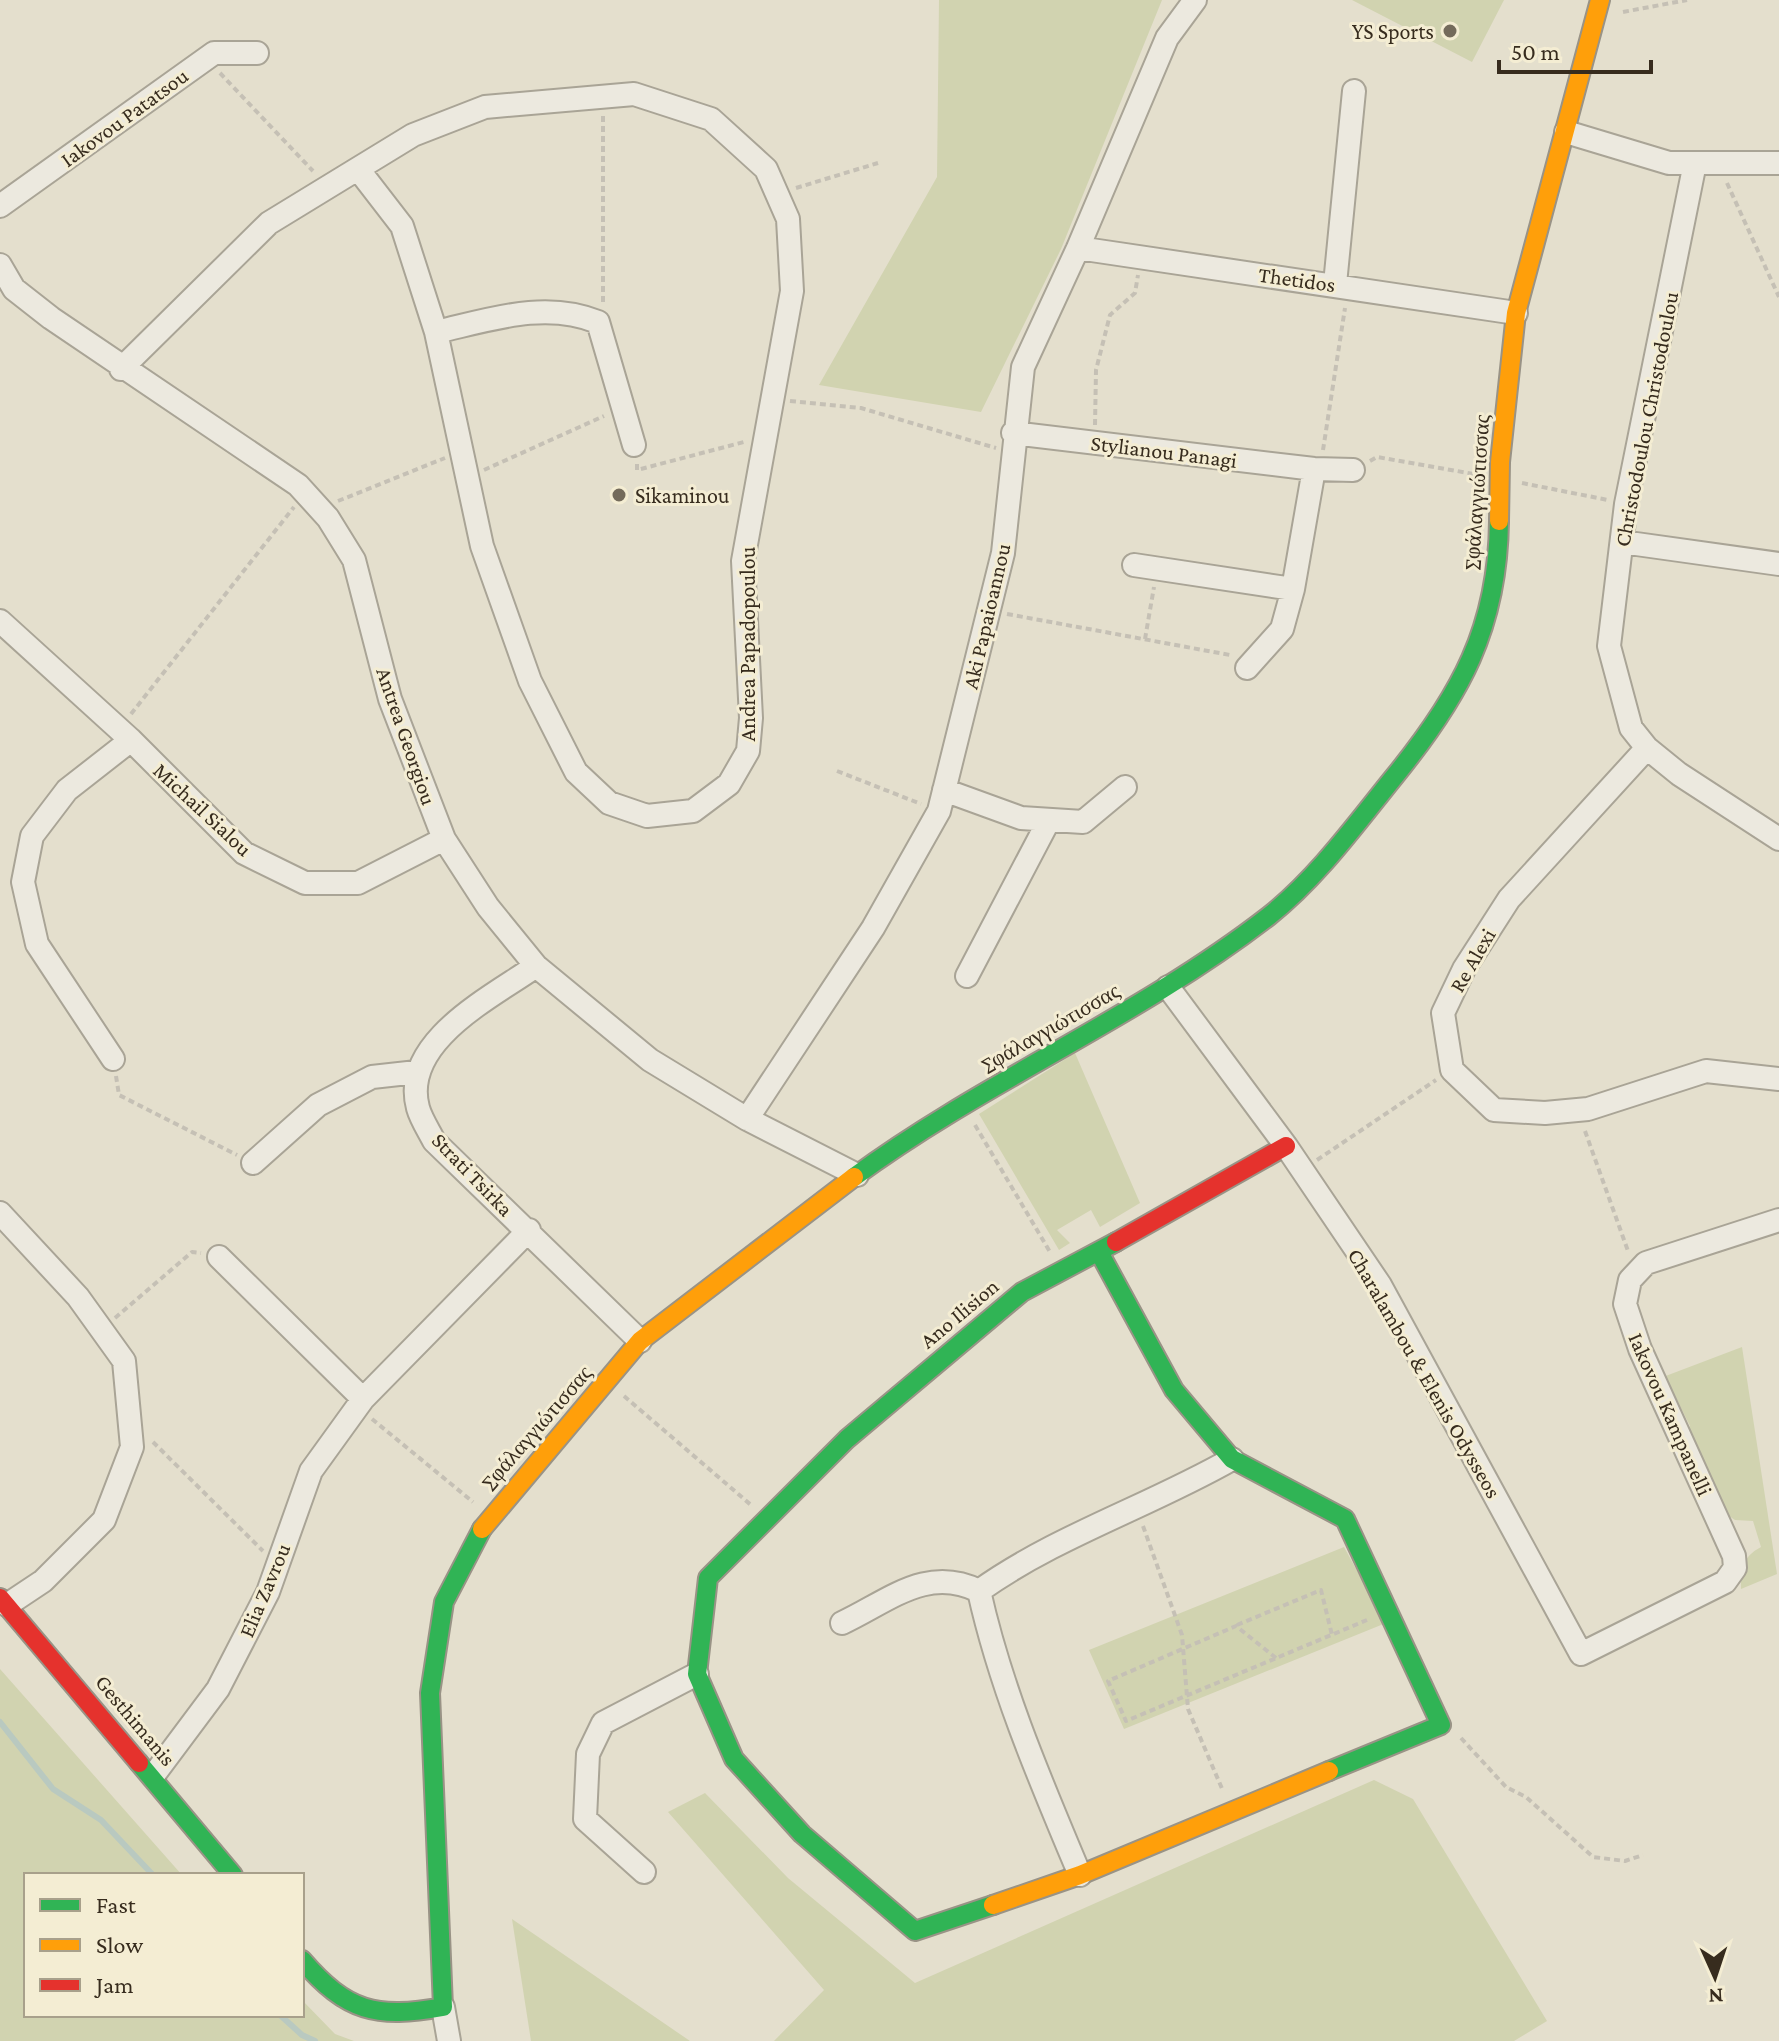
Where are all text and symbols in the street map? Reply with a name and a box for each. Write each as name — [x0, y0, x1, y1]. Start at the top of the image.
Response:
place label: YS Sports — [1352, 19, 1434, 44]
marker: YS Sports — [1441, 22, 1459, 40]
scale bar — [1499, 24, 1651, 74]
text: 50 m — [1511, 38, 1560, 65]
street label: Iakovou Patatsou — [56, 63, 193, 172]
street label: Thetidos — [1257, 262, 1337, 297]
street label: Christodoulou Christodoulou — [1609, 289, 1684, 549]
street label: Σφάλαγγιώτισσας — [1459, 413, 1494, 571]
street label: Stylianou Panagi — [1089, 430, 1239, 473]
place label: Sikaminou — [635, 483, 730, 508]
marker: Sikaminou — [610, 486, 628, 504]
street label: Aki Papaioannou — [958, 541, 1015, 691]
street label: Andrea Papadopoulou — [735, 546, 760, 741]
street label: Antrea Georgiou — [371, 664, 442, 809]
street label: Michail Sialou — [148, 757, 257, 861]
street label: Re Alexi — [1444, 924, 1501, 997]
street label: Σφάλαγγιώτισσας — [977, 978, 1124, 1077]
street label: Strati Tsirka — [427, 1128, 518, 1221]
street label: Charalambou & Elenis Odysseos — [1343, 1244, 1506, 1503]
street label: Ano Ilision — [915, 1273, 1004, 1353]
street label: Iakovou Kampanelli — [1623, 1329, 1718, 1500]
street label: Σφάλαγγιώτισσας — [476, 1360, 597, 1494]
street label: Elia Zavrou — [234, 1539, 296, 1641]
street label: Gesthimanis — [90, 1670, 181, 1771]
legend — [24, 1873, 304, 2017]
text: Fast — [96, 1891, 137, 1918]
text: Slow — [96, 1931, 143, 1958]
north arrow — [1675, 1937, 1755, 2017]
text: Jam — [94, 1971, 134, 1998]
text: N — [1708, 1984, 1724, 2009]

